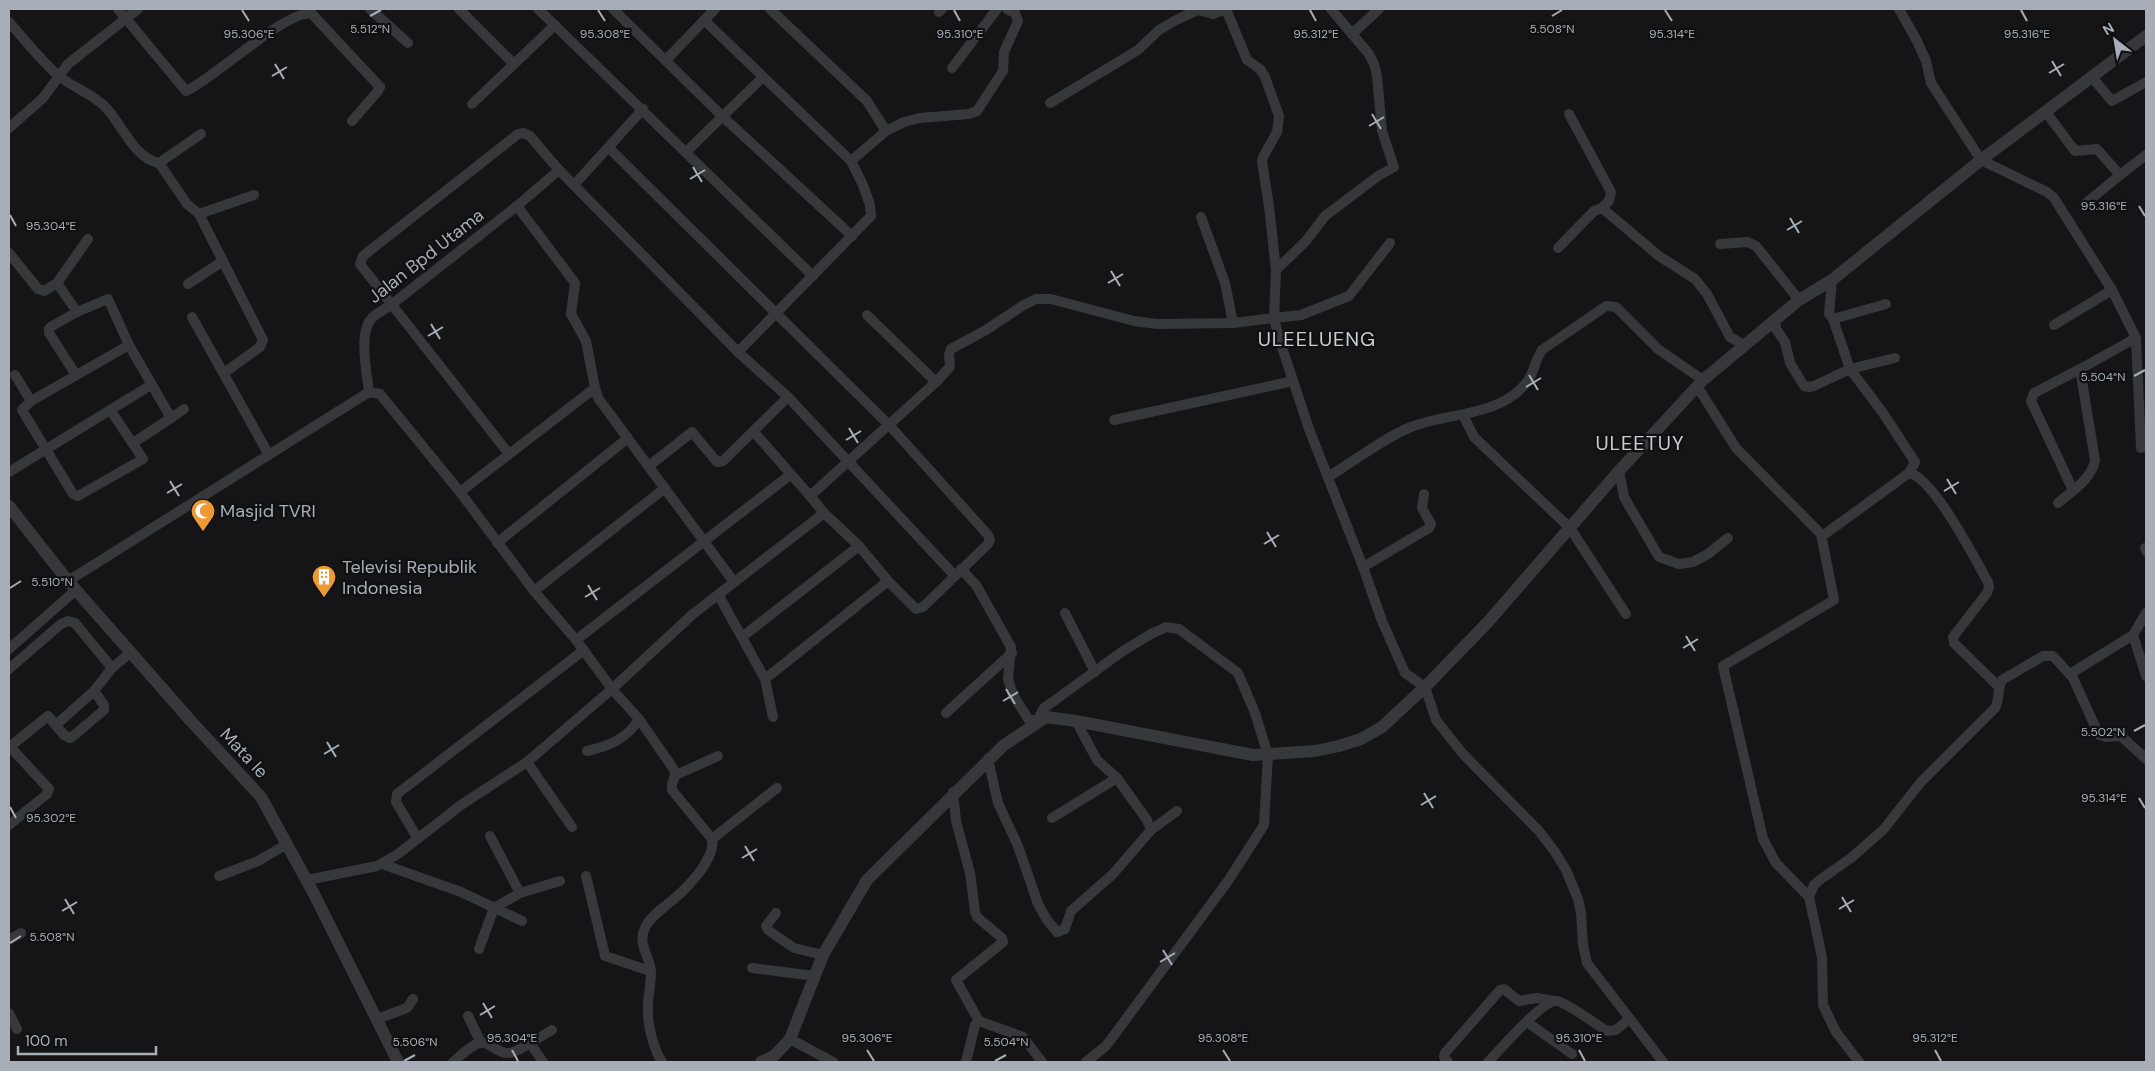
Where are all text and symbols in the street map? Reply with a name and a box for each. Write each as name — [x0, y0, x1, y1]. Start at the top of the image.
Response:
north arrow — [2090, 15, 2140, 65]
text: N — [2099, 19, 2117, 39]
text: 5.512°N — [350, 21, 390, 37]
text: 5.508°N — [1530, 21, 1574, 37]
text: 95.306°E — [224, 26, 275, 42]
text: 95.308°E — [580, 26, 631, 42]
text: 95.310°E — [937, 26, 984, 42]
text: 95.312°E — [1293, 26, 1339, 42]
text: 95.314°E — [1649, 26, 1695, 42]
text: 95.316°E — [2004, 26, 2050, 42]
text: 95.316°E — [2081, 198, 2127, 214]
street label: Jalan Bpd Utama — [363, 203, 489, 309]
text: 95.304°E — [26, 218, 77, 234]
district label: ULEELUENG — [1258, 326, 1376, 352]
text: 5.504°N — [2081, 369, 2125, 385]
district label: ULEETUY — [1595, 430, 1685, 456]
mosque icon: Masjid TVRI — [190, 498, 216, 532]
place label: Masjid TVRI — [220, 499, 316, 523]
place label: Televisi Republik Indonesia — [342, 555, 477, 600]
building icon: Televisi Republik Indonesia — [311, 564, 337, 598]
text: 5.510°N — [31, 574, 73, 590]
street label: Mata Ie — [215, 723, 273, 783]
text: 5.502°N — [2081, 724, 2125, 740]
text: 95.314°E — [2081, 790, 2127, 806]
text: 95.302°E — [26, 810, 76, 826]
text: 5.508°N — [30, 929, 74, 945]
scale bar — [18, 1024, 155, 1056]
text: 95.304°E — [487, 1030, 538, 1046]
text: 95.306°E — [842, 1030, 893, 1046]
text: 95.308°E — [1198, 1030, 1249, 1046]
text: 95.310°E — [1556, 1030, 1603, 1046]
text: 95.312°E — [1912, 1030, 1958, 1046]
text: 100 m — [25, 1031, 68, 1051]
text: 5.506°N — [392, 1034, 438, 1050]
text: 5.504°N — [984, 1034, 1028, 1050]

